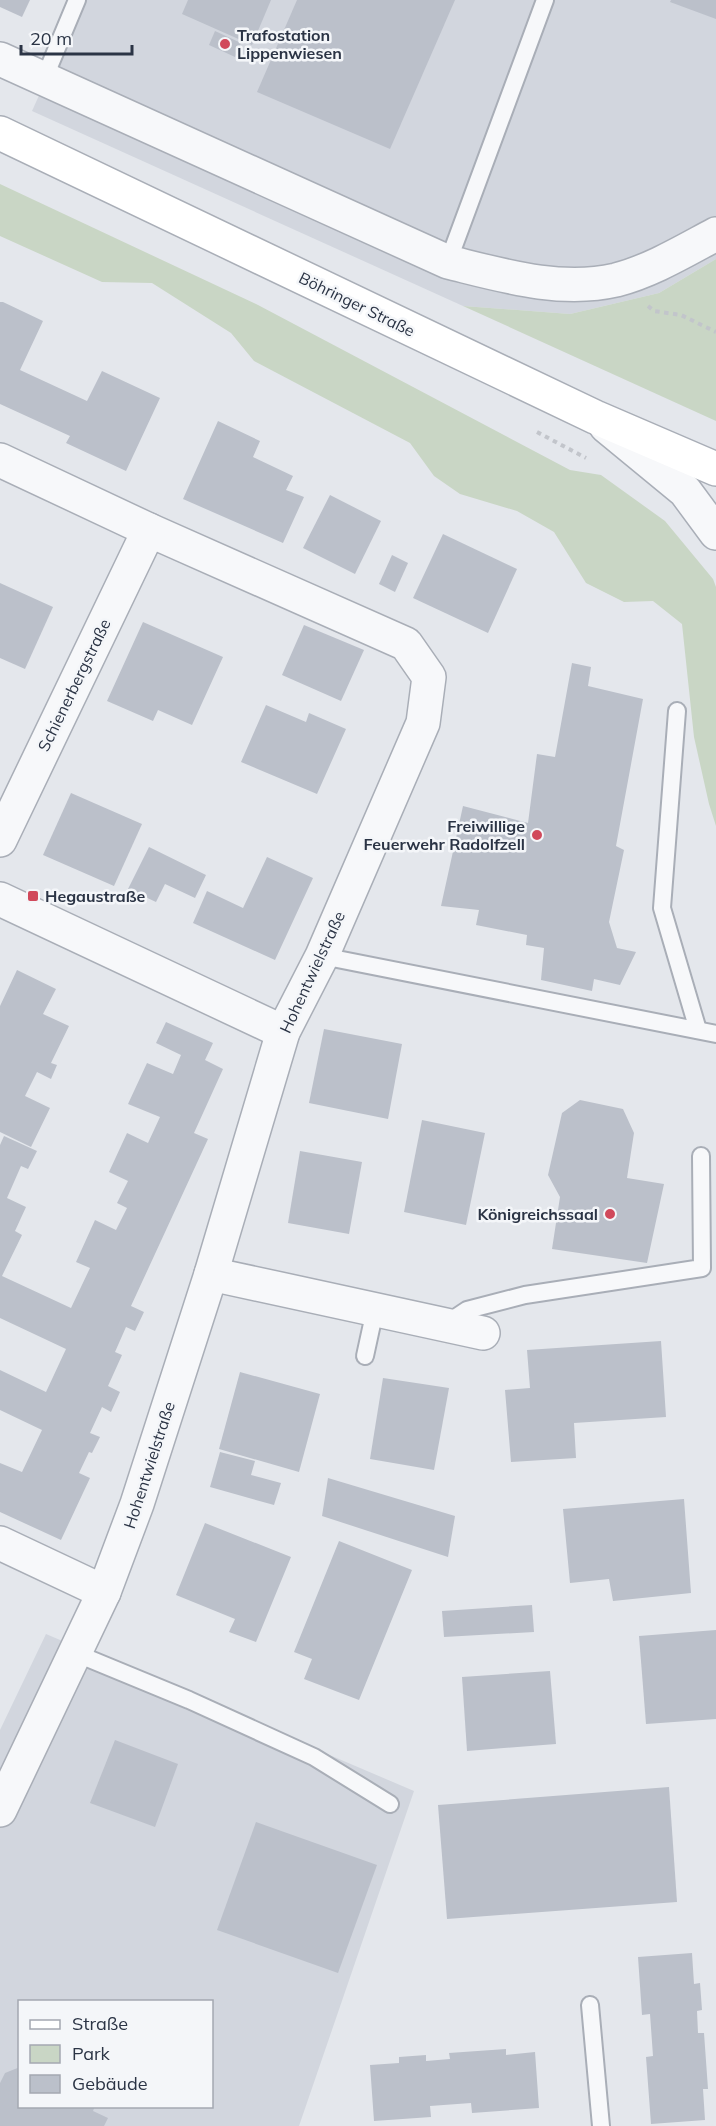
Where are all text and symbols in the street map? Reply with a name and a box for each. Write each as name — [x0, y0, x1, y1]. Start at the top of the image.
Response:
scale bar — [21, 18, 132, 56]
place label: Trafostation Lippenwiesen — [237, 25, 342, 63]
text: 20 m — [30, 27, 72, 50]
marker: Trafostation Lippenwiesen — [218, 37, 232, 51]
street label: Böhringer Straße — [296, 267, 418, 341]
street label: Schienerbergstraße — [33, 615, 115, 755]
place label: Freiwillige Feuerwehr Radolfzell — [363, 816, 525, 854]
marker: Freiwillige Feuerwehr Radolfzell — [530, 828, 544, 842]
place label: Hegaustraße — [45, 886, 145, 906]
marker: Hegaustraße — [26, 889, 40, 903]
street label: Hohentwielstraße — [275, 908, 349, 1036]
place label: Königreichssaal — [477, 1204, 598, 1224]
marker: Königreichssaal — [603, 1207, 617, 1221]
street label: Hohentwielstraße — [119, 1399, 179, 1531]
legend — [18, 2000, 213, 2108]
text: Straße — [72, 2012, 128, 2035]
text: Park — [72, 2042, 111, 2065]
text: Gebäude — [72, 2072, 148, 2095]

